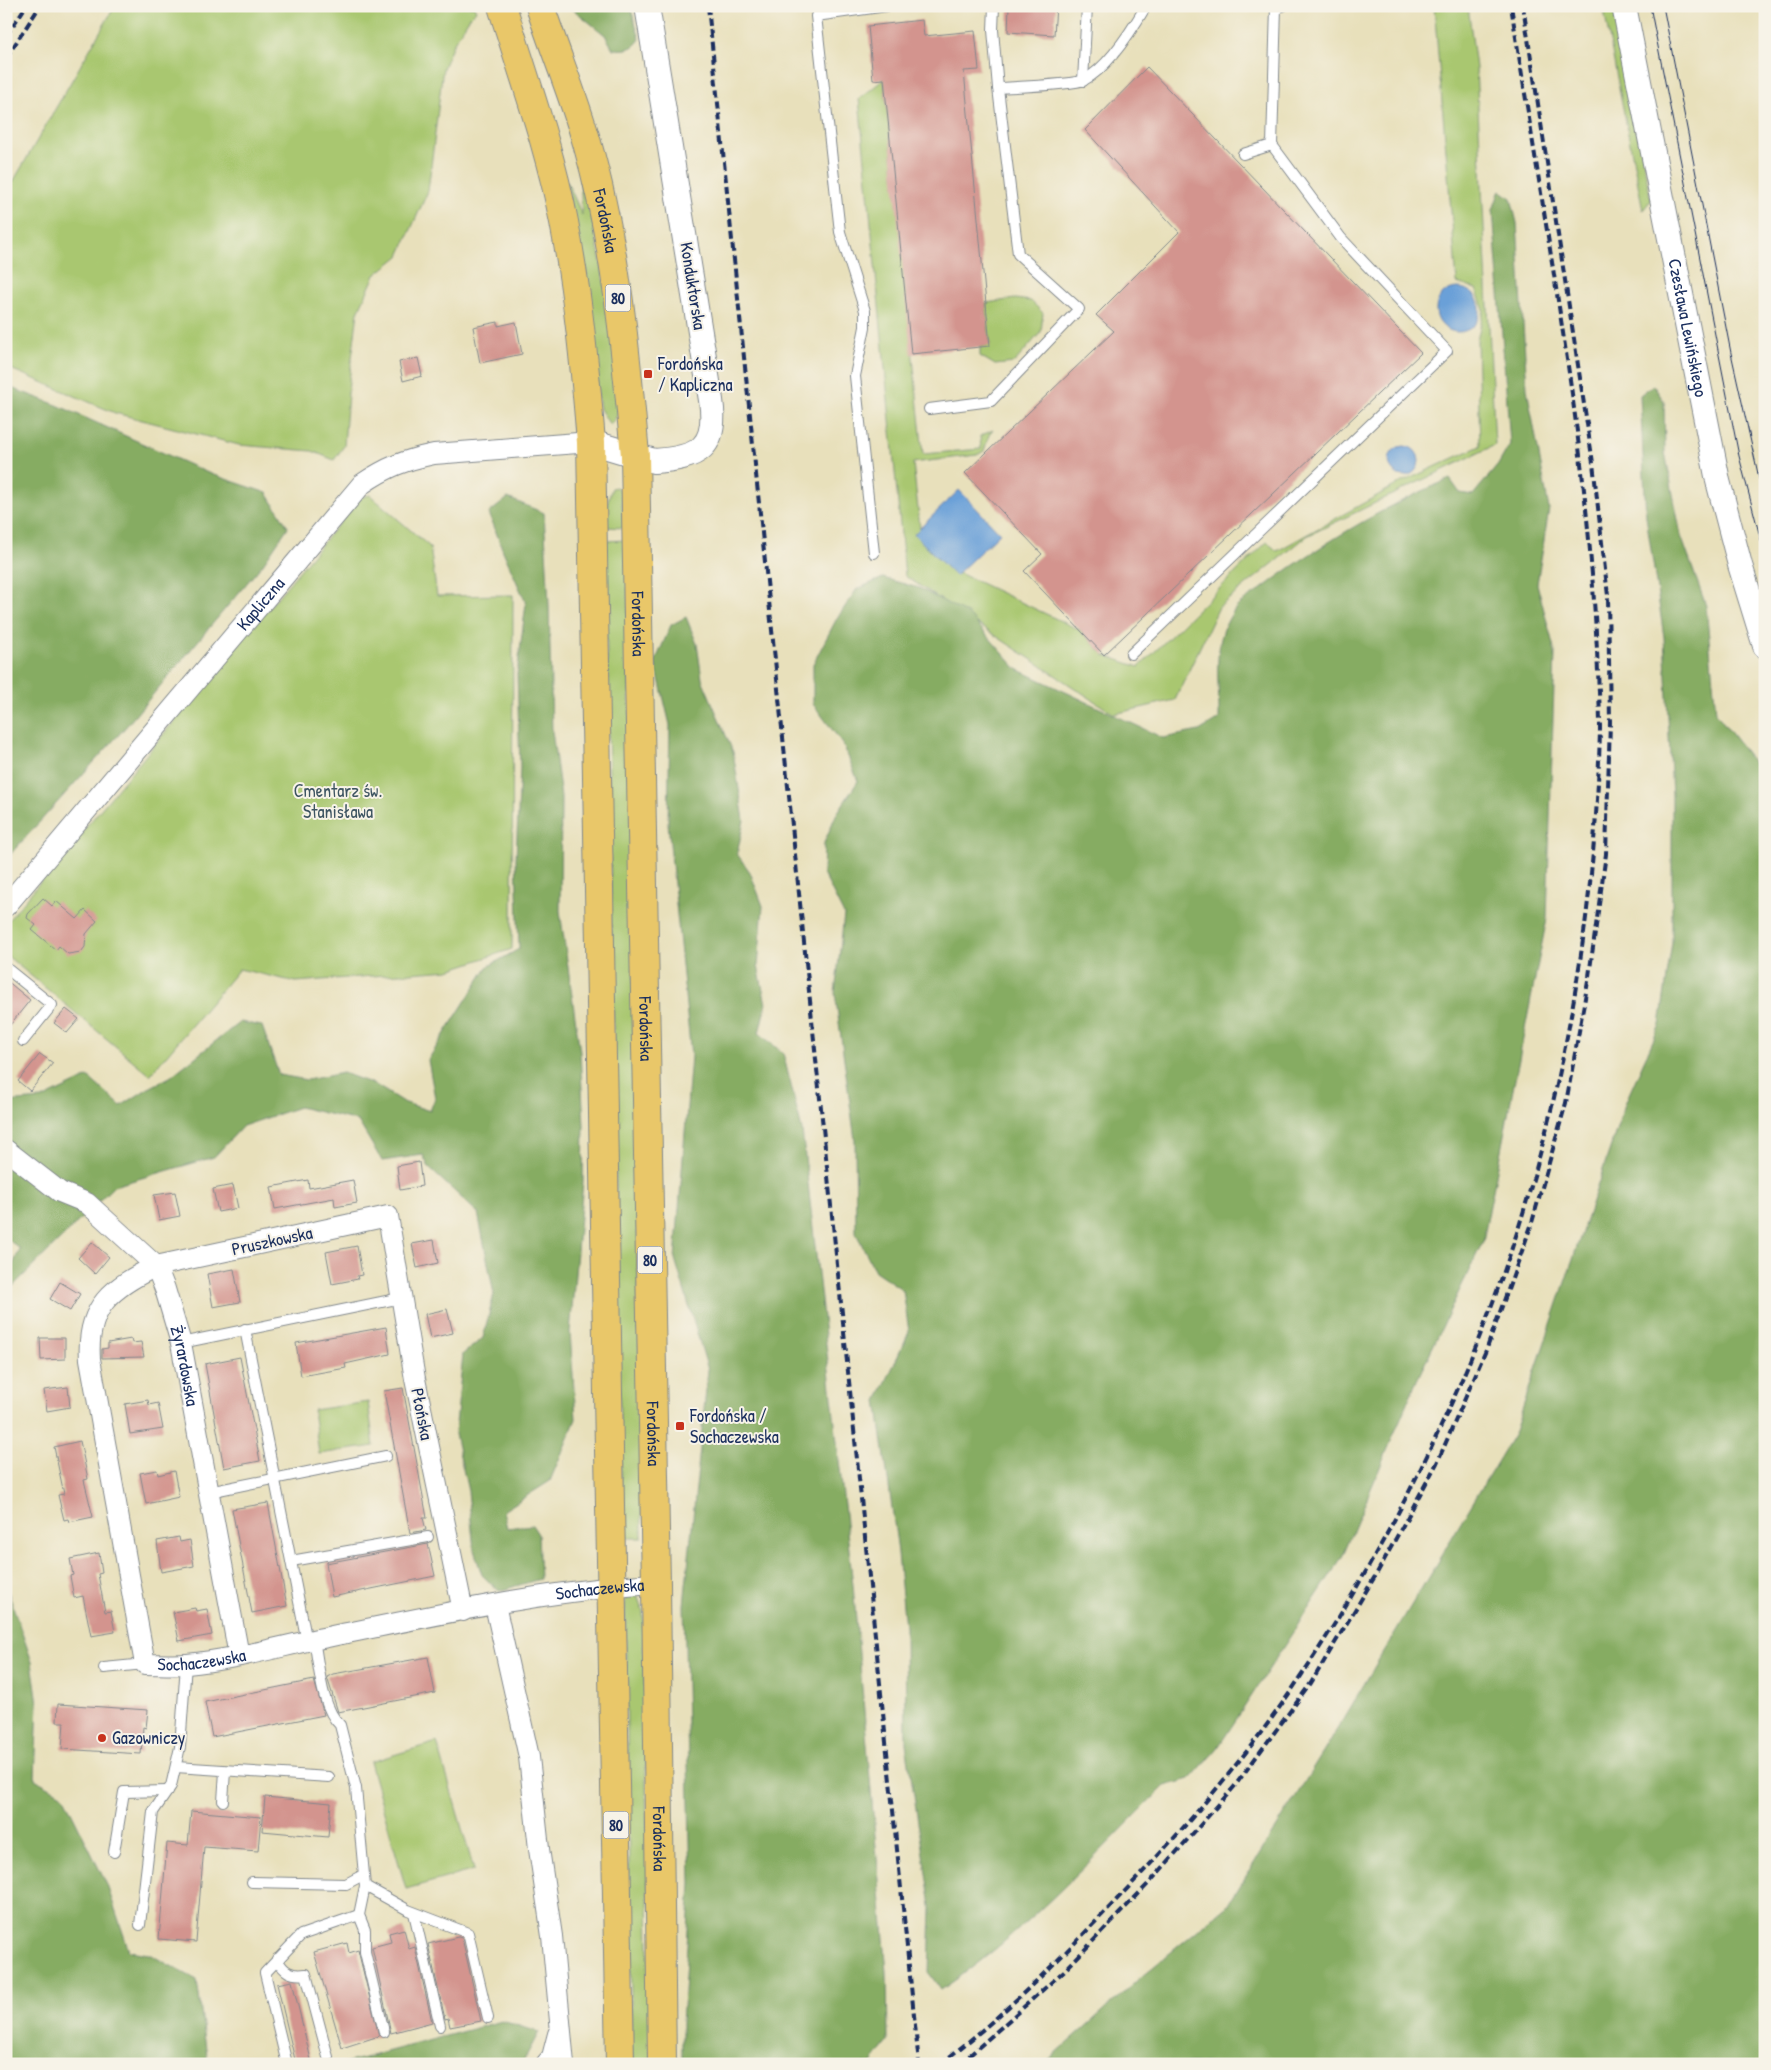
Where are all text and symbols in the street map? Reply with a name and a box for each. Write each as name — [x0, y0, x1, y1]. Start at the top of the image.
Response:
street label: Fordońska — [587, 185, 624, 255]
street label: Konduktorska — [674, 240, 713, 331]
street label: Czesława Lewińskiego — [1662, 256, 1714, 399]
road number: 80 — [606, 284, 630, 312]
place label: Fordońska / Kapliczna — [657, 351, 733, 397]
marker: Fordońska / Kapliczna — [642, 368, 654, 380]
street label: Kapliczna — [230, 572, 290, 636]
street label: Fordońska — [626, 590, 652, 657]
park label: Cmentarz św. Stanisława — [294, 778, 382, 824]
street label: Fordońska — [633, 995, 659, 1062]
street label: Pruszkowska — [229, 1220, 315, 1261]
road number: 80 — [638, 1246, 662, 1274]
street label: Żyrardowska — [164, 1322, 205, 1408]
street label: Płońska — [405, 1386, 440, 1442]
street label: Fordońska — [641, 1400, 667, 1466]
place label: Fordońska / Sochaczewska — [689, 1403, 779, 1449]
marker: Fordońska / Sochaczewska — [674, 1420, 686, 1432]
street label: Sochaczewska — [554, 1572, 645, 1606]
street label: Sochaczewska — [157, 1642, 248, 1676]
place label: Gazowniczy — [112, 1725, 186, 1750]
marker: Gazowniczy — [96, 1732, 108, 1744]
street label: Fordońska — [647, 1805, 673, 1871]
road number: 80 — [604, 1812, 628, 1838]

